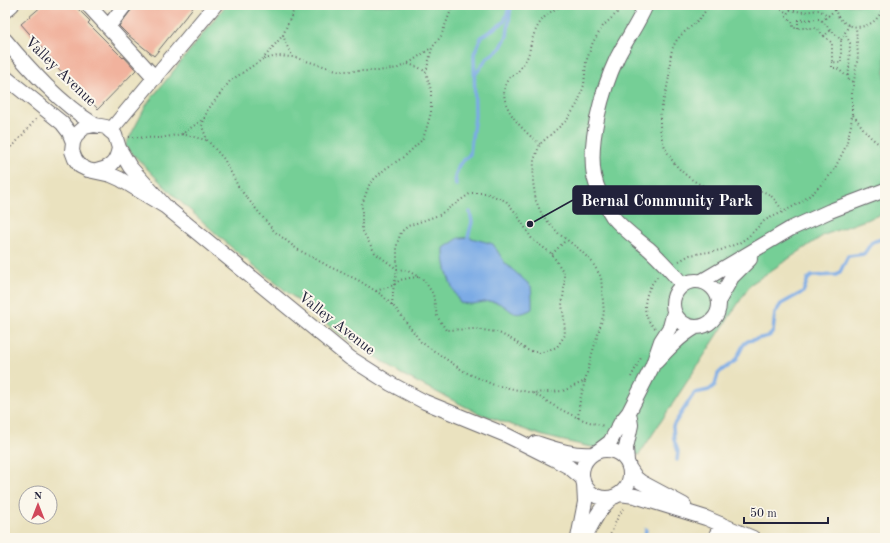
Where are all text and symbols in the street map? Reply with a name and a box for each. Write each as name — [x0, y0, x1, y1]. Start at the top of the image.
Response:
street label: Valley Avenue — [21, 35, 99, 110]
callout: Bernal Community Park — [573, 186, 761, 214]
text: Bernal Community Park — [581, 194, 753, 210]
street label: Valley Avenue — [295, 290, 377, 359]
north arrow — [18, 485, 58, 525]
text: N — [34, 491, 43, 502]
scale bar — [744, 499, 828, 525]
text: 50 m — [750, 507, 777, 520]

